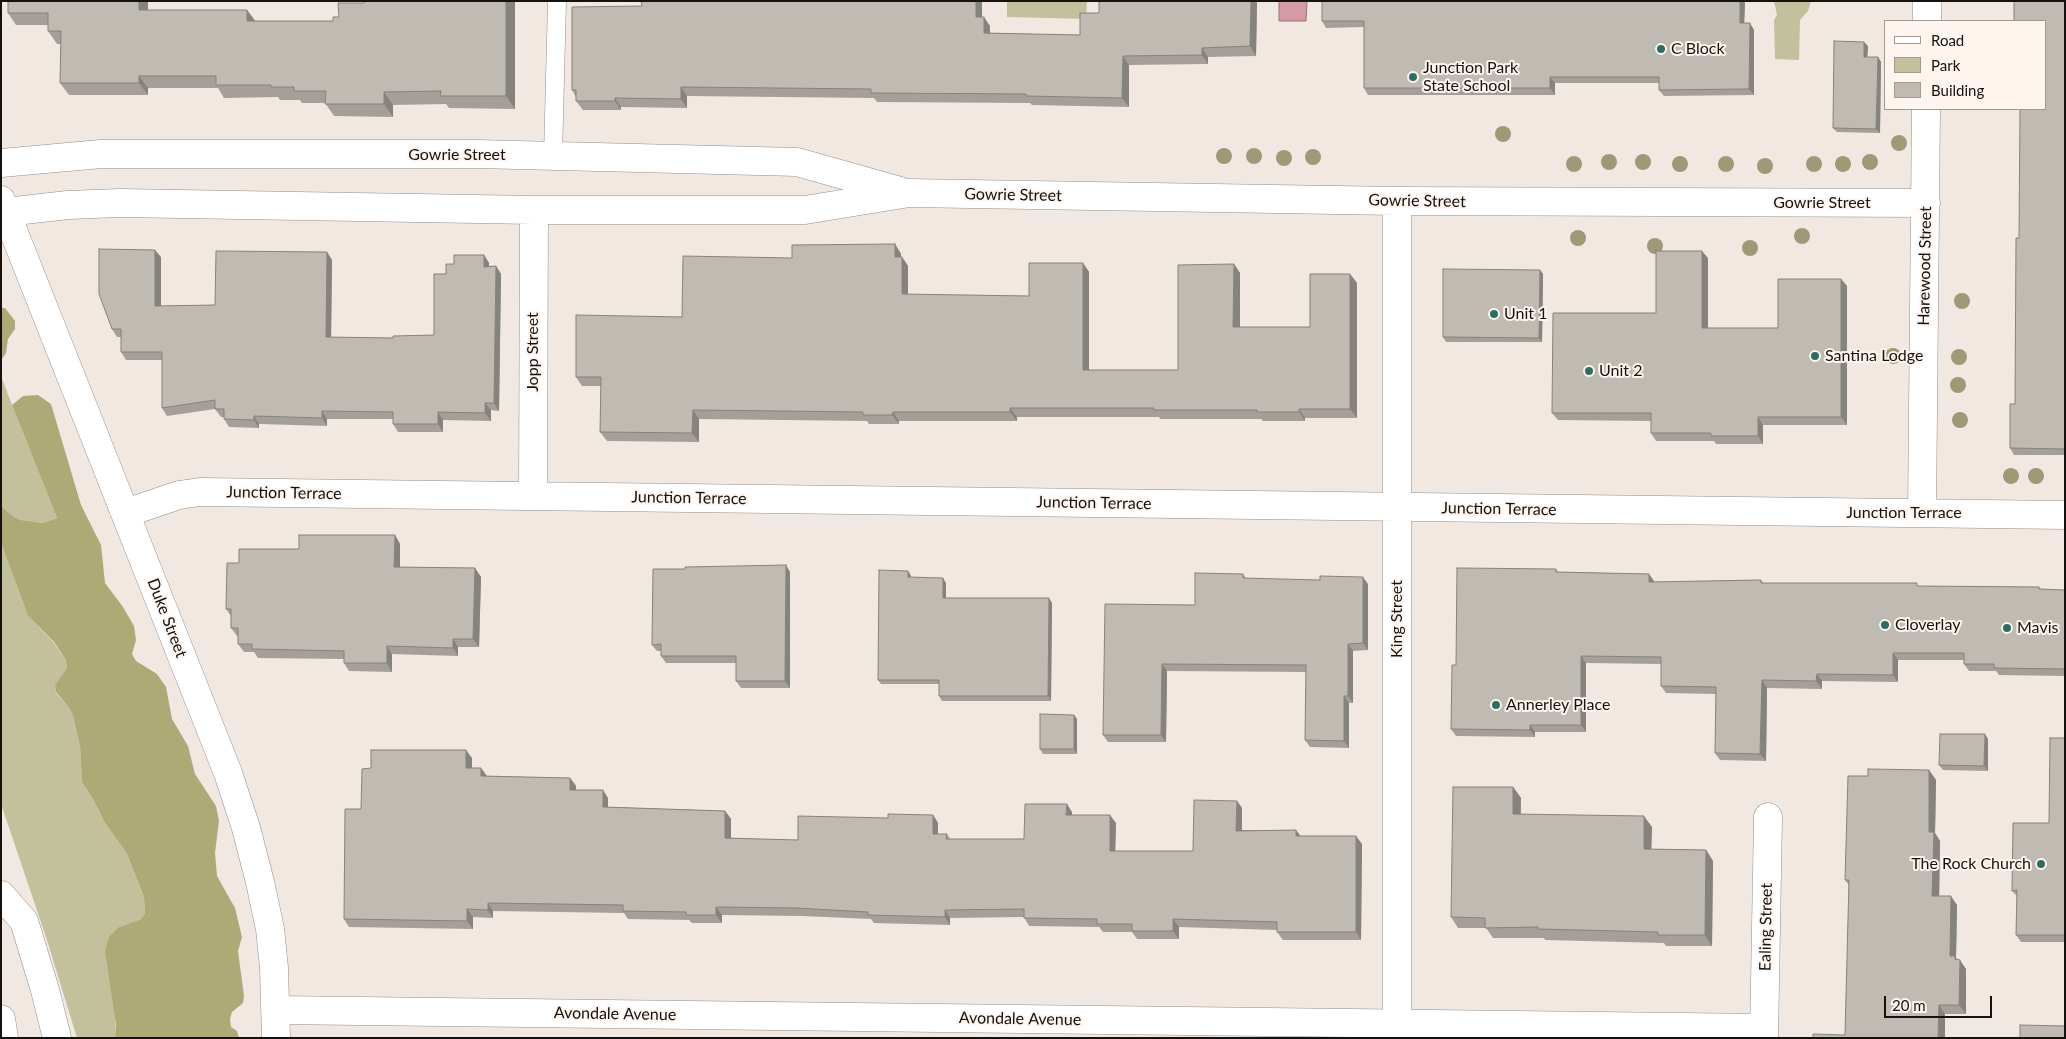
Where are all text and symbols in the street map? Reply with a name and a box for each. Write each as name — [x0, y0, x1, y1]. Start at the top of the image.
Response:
legend — [1884, 20, 2046, 110]
text: Road — [1931, 31, 1964, 49]
place label: C Block — [1671, 39, 1725, 59]
marker: C Block — [1655, 43, 1667, 55]
text: Park — [1931, 56, 1960, 74]
place label: Junction Park State School — [1423, 58, 1518, 96]
marker: Junction Park State School — [1407, 71, 1419, 83]
text: Building — [1931, 81, 1984, 99]
street label: Gowrie Street — [408, 145, 506, 165]
street label: Gowrie Street — [964, 185, 1062, 205]
street label: Gowrie Street — [1368, 191, 1466, 211]
street label: Gowrie Street — [1773, 193, 1871, 213]
street label: Harewood Street — [1914, 206, 1936, 326]
place label: Unit 1 — [1504, 304, 1547, 324]
marker: Unit 1 — [1488, 308, 1500, 320]
street label: Jopp Street — [523, 312, 543, 392]
place label: Santina Lodge — [1825, 346, 1923, 366]
marker: Santina Lodge — [1809, 350, 1821, 362]
place label: Unit 2 — [1599, 361, 1642, 381]
marker: Unit 2 — [1583, 365, 1595, 377]
street label: Junction Terrace — [226, 482, 342, 504]
street label: Junction Terrace — [631, 487, 747, 509]
street label: Junction Terrace — [1036, 492, 1152, 514]
street label: Junction Terrace — [1441, 498, 1557, 520]
street label: Junction Terrace — [1846, 503, 1962, 523]
street label: Duke Street — [143, 576, 191, 660]
street label: King Street — [1387, 580, 1407, 658]
place label: Cloverlay — [1895, 615, 1960, 635]
place label: Mavis — [2017, 618, 2058, 638]
marker: Cloverlay — [1879, 619, 1891, 631]
marker: Mavis — [2001, 622, 2013, 634]
place label: Annerley Place — [1506, 695, 1611, 715]
marker: Annerley Place — [1490, 699, 1502, 711]
place label: The Rock Church — [1911, 854, 2031, 874]
marker: The Rock Church — [2035, 858, 2047, 870]
street label: Ealing Street — [1756, 883, 1776, 971]
scale bar — [1886, 986, 1994, 1018]
text: 20 m — [1892, 996, 1926, 1014]
street label: Avondale Avenue — [554, 1003, 676, 1025]
street label: Avondale Avenue — [959, 1008, 1081, 1030]

